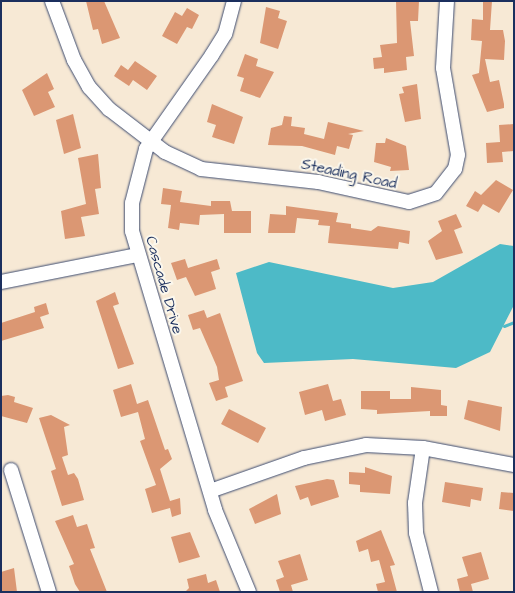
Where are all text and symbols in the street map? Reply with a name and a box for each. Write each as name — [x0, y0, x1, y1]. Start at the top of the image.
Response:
street label: Steading Road — [300, 155, 398, 193]
street label: Cascade Drive — [141, 234, 187, 336]

